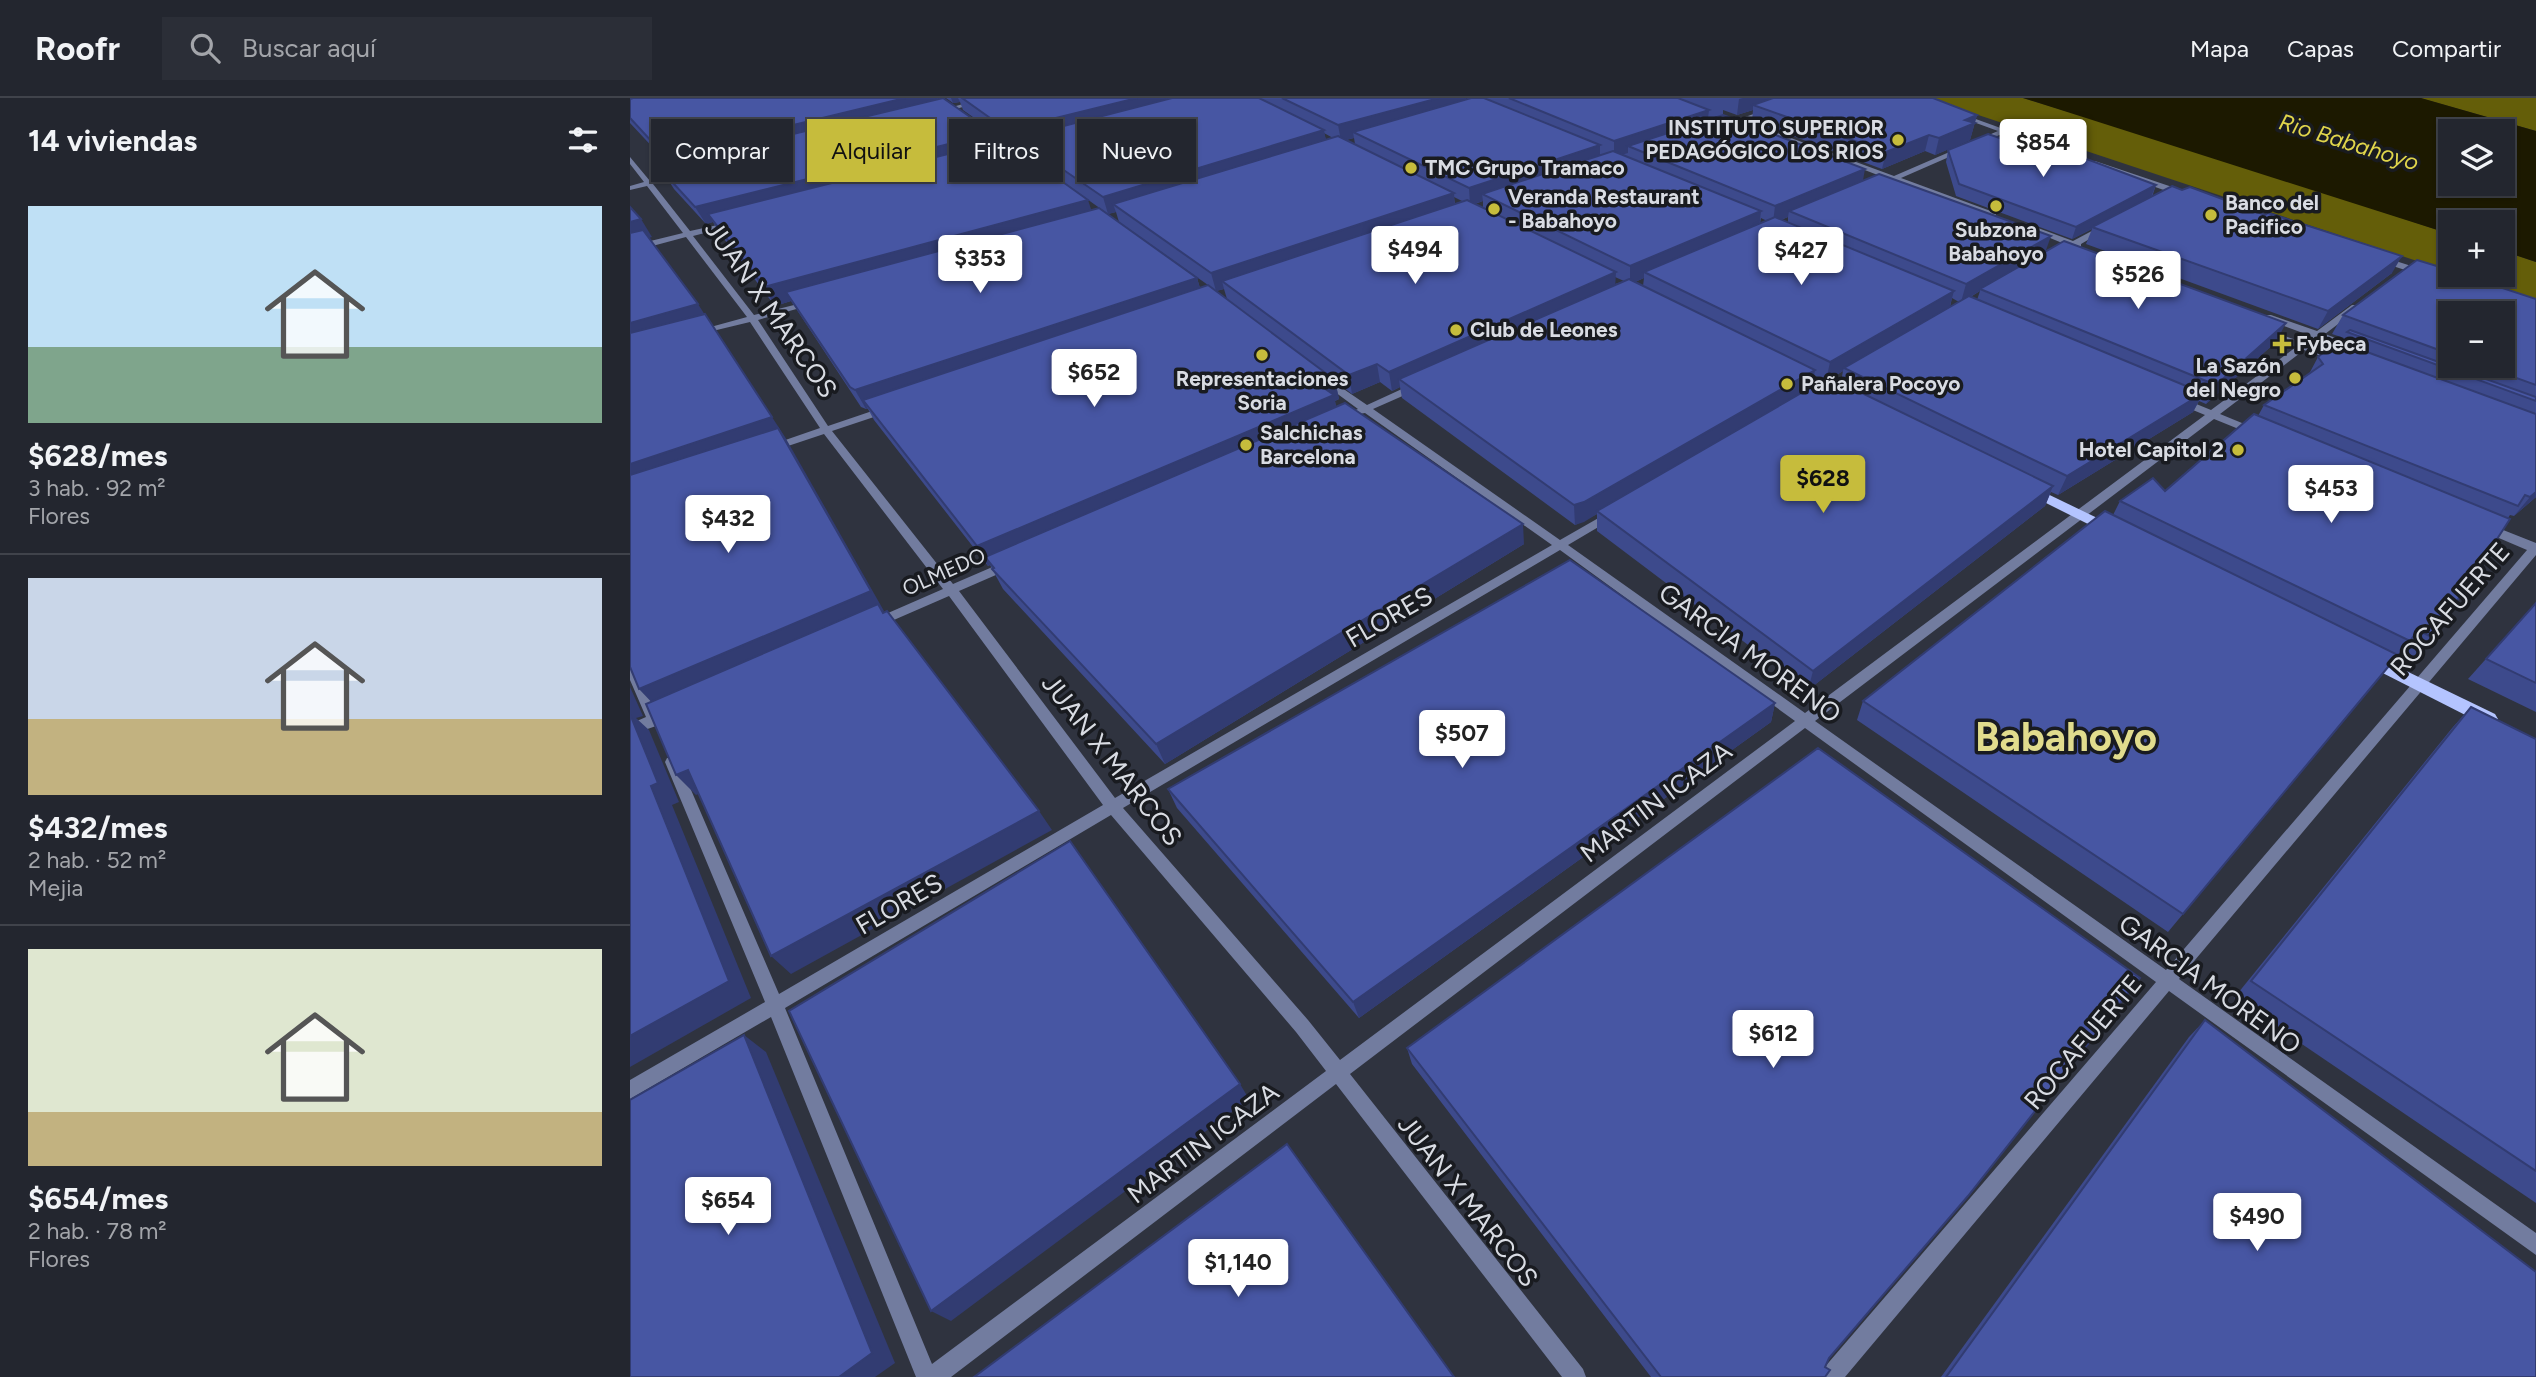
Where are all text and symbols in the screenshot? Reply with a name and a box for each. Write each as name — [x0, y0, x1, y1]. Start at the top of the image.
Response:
search box — [162, 17, 652, 80]
text: Roofr — [35, 29, 120, 68]
icon: search — [186, 29, 224, 67]
text: Buscar aquí — [242, 32, 376, 64]
text: Mapa — [2190, 34, 2249, 63]
text: Capas — [2287, 34, 2354, 63]
text: Compartir — [2392, 34, 2501, 63]
water label: Rio Babahoyo — [2276, 107, 2422, 177]
place label: INSTITUTO SUPERIOR PEDAGÓGICO LOS RIOS — [1646, 115, 1884, 164]
chip: Comprar — [651, 119, 793, 182]
chip: Alquilar — [807, 119, 935, 182]
chip: Filtros — [949, 119, 1063, 182]
chip: Nuevo — [1077, 119, 1196, 182]
map controls — [2438, 119, 2515, 378]
button: layers — [2438, 119, 2515, 196]
pin: $854 — [2002, 120, 2084, 179]
icon: filters — [564, 121, 602, 159]
text: 14 viviendas — [28, 122, 197, 159]
text: $854 — [2016, 128, 2070, 156]
marker: INSTITUTO SUPERIOR PEDAGÓGICO LOS RIOS — [1890, 132, 1906, 148]
place label: TMC Grupo Tramaco — [1425, 155, 1625, 180]
marker: TMC Grupo Tramaco — [1403, 160, 1419, 176]
place label: Veranda Restaurant - Babahoyo — [1508, 184, 1700, 233]
place label: Banco del Pacifico — [2225, 190, 2319, 239]
marker: Subzona Babahoyo — [1988, 198, 2004, 214]
marker: Veranda Restaurant - Babahoyo — [1486, 201, 1502, 217]
marker: Banco del Pacifico — [2203, 207, 2219, 223]
button: + — [2438, 210, 2515, 287]
street label: JUAN X MARCOS — [698, 214, 844, 404]
place label: Subzona Babahoyo — [1948, 217, 2044, 266]
pin: $494 — [1374, 226, 1456, 286]
pin: $427 — [1760, 228, 1842, 287]
text: $494 — [1387, 235, 1443, 263]
pin: $353 — [939, 236, 1021, 295]
text: $427 — [1774, 236, 1828, 264]
text: $353 — [954, 244, 1006, 272]
icon: home — [252, 251, 378, 377]
pin: $526 — [2097, 252, 2179, 311]
text: $526 — [2112, 260, 2164, 288]
button: − — [2438, 301, 2515, 378]
place label: Club de Leones — [1470, 317, 1618, 342]
marker: Club de Leones — [1448, 322, 1464, 338]
place label: Fybeca — [2296, 331, 2366, 356]
marker: Fybeca — [2274, 336, 2290, 352]
marker: Representaciones Soria — [1254, 347, 1270, 363]
pin: $652 — [1053, 350, 1135, 409]
place label: La Sazón del Negro — [2186, 353, 2281, 402]
text: $652 — [1068, 358, 1120, 386]
place label: Representaciones Soria — [1176, 366, 1349, 415]
marker: La Sazón del Negro — [2287, 370, 2303, 386]
place label: Pañalera Pocoyo — [1801, 371, 1961, 396]
marker: Pañalera Pocoyo — [1779, 376, 1795, 392]
place label: Salchichas Barcelona — [1260, 420, 1363, 469]
text: $628/mes — [28, 437, 167, 474]
marker: Salchichas Barcelona — [1238, 437, 1254, 453]
place label: Hotel Capitol 2 — [2079, 437, 2224, 462]
marker: Hotel Capitol 2 — [2230, 442, 2246, 458]
pin: $628 — [1782, 456, 1864, 515]
text: $628 — [1796, 464, 1850, 492]
pin: $453 — [2290, 466, 2372, 525]
text: 3 hab. · 92 m² — [28, 474, 166, 502]
text: $453 — [2304, 474, 2358, 502]
pin: $432 — [687, 496, 769, 555]
text: Flores — [28, 502, 90, 530]
text: $432 — [701, 504, 755, 532]
street label: ROCAFUERTE — [2383, 536, 2517, 682]
street label: OLMEDO — [898, 542, 989, 601]
street label: GARCIA MORENO — [1653, 576, 1847, 730]
street label: FLORES — [1340, 579, 1438, 655]
icon: home — [252, 623, 378, 749]
street label: JUAN X MARCOS — [1035, 668, 1189, 852]
pin: $507 — [1421, 710, 1503, 770]
district label: Babahoyo — [1975, 713, 2157, 761]
text: $507 — [1435, 719, 1489, 747]
street label: MARTIN ICAZA — [1574, 734, 1738, 869]
text: $432/mes — [28, 809, 167, 846]
text: 2 hab. · 52 m² — [28, 846, 166, 874]
street label: FLORES — [850, 866, 948, 942]
text: Mejia — [28, 874, 83, 902]
street label: GARCIA MORENO — [2113, 907, 2307, 1061]
street label: ROCAFUERTE — [2017, 968, 2149, 1116]
icon: home — [252, 994, 378, 1120]
pin: $612 — [1732, 1010, 1814, 1070]
text: $612 — [1748, 1019, 1798, 1047]
street label: MARTIN ICAZA — [1121, 1075, 1285, 1210]
street label: JUAN X MARCOS — [1391, 1109, 1545, 1293]
pin: $654 — [687, 1178, 769, 1237]
text: $654/mes — [28, 1180, 168, 1217]
text: $654 — [701, 1186, 755, 1214]
pin: $490 — [2216, 1194, 2298, 1253]
text: $490 — [2229, 1202, 2285, 1230]
text: 2 hab. · 78 m² — [28, 1217, 167, 1245]
pin: $1,140 — [1181, 1240, 1295, 1299]
text: Flores — [28, 1245, 90, 1273]
text: $1,140 — [1204, 1248, 1272, 1276]

